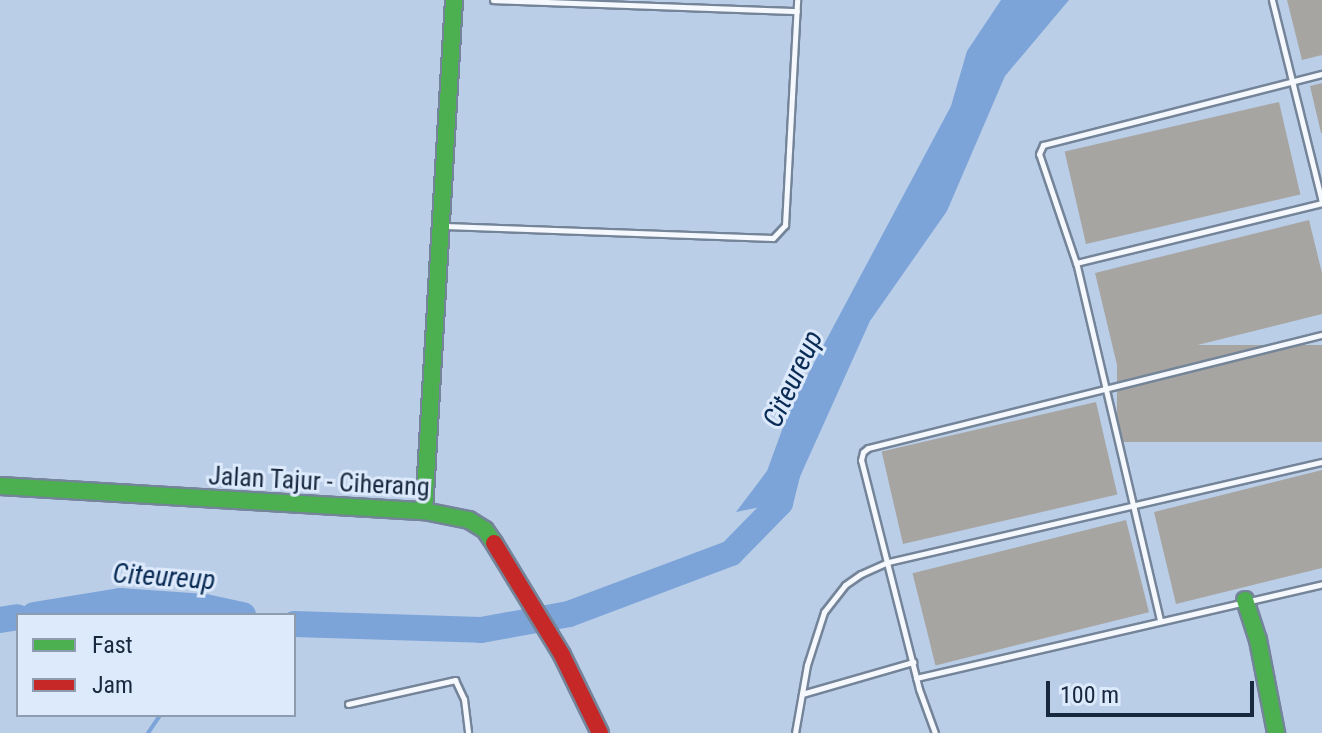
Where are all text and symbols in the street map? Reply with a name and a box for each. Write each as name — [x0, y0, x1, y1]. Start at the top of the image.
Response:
water label: Citeureup — [756, 325, 830, 433]
street label: Jalan Tajur - Ciherang — [207, 461, 431, 503]
water label: Citeureup — [112, 557, 216, 597]
legend — [16, 613, 296, 717]
text: Fast — [92, 631, 133, 659]
scale bar — [1050, 665, 1258, 715]
text: Jam — [92, 671, 133, 699]
text: 100 m — [1060, 681, 1119, 709]

